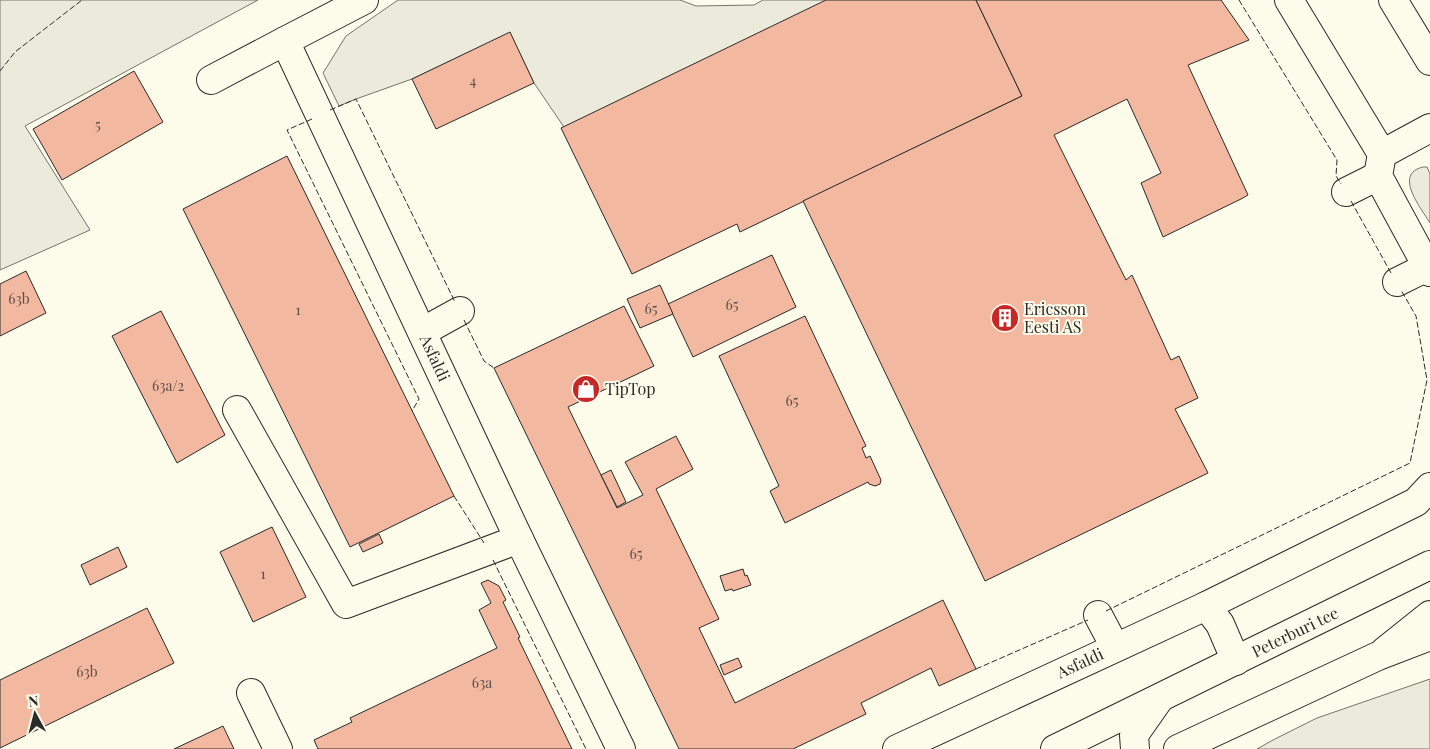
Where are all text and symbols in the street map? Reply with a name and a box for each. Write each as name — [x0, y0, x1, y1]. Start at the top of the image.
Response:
house number: 4 — [470, 71, 477, 90]
house number: 5 — [95, 115, 101, 134]
house number: 63b — [8, 289, 30, 308]
house number: 65 — [725, 295, 739, 314]
place label: Ericsson Eesti AS — [1024, 298, 1086, 337]
house number: 65 — [644, 299, 658, 318]
house number: 1 — [295, 300, 301, 319]
building icon: Ericsson Eesti AS — [990, 303, 1020, 333]
street label: Asfaldi — [415, 330, 455, 385]
shop icon: TipTop — [571, 374, 601, 404]
house number: 63a/2 — [152, 376, 184, 395]
place label: TipTop — [605, 378, 656, 399]
house number: 65 — [785, 391, 799, 410]
house number: 65 — [629, 544, 643, 563]
house number: 1 — [260, 564, 266, 583]
street label: Peterburi tee — [1248, 602, 1341, 662]
street label: Asfaldi — [1052, 643, 1107, 683]
house number: 63b — [76, 662, 98, 681]
house number: 63a — [472, 673, 492, 692]
north arrow — [10, 689, 60, 739]
text: N — [27, 691, 40, 711]

